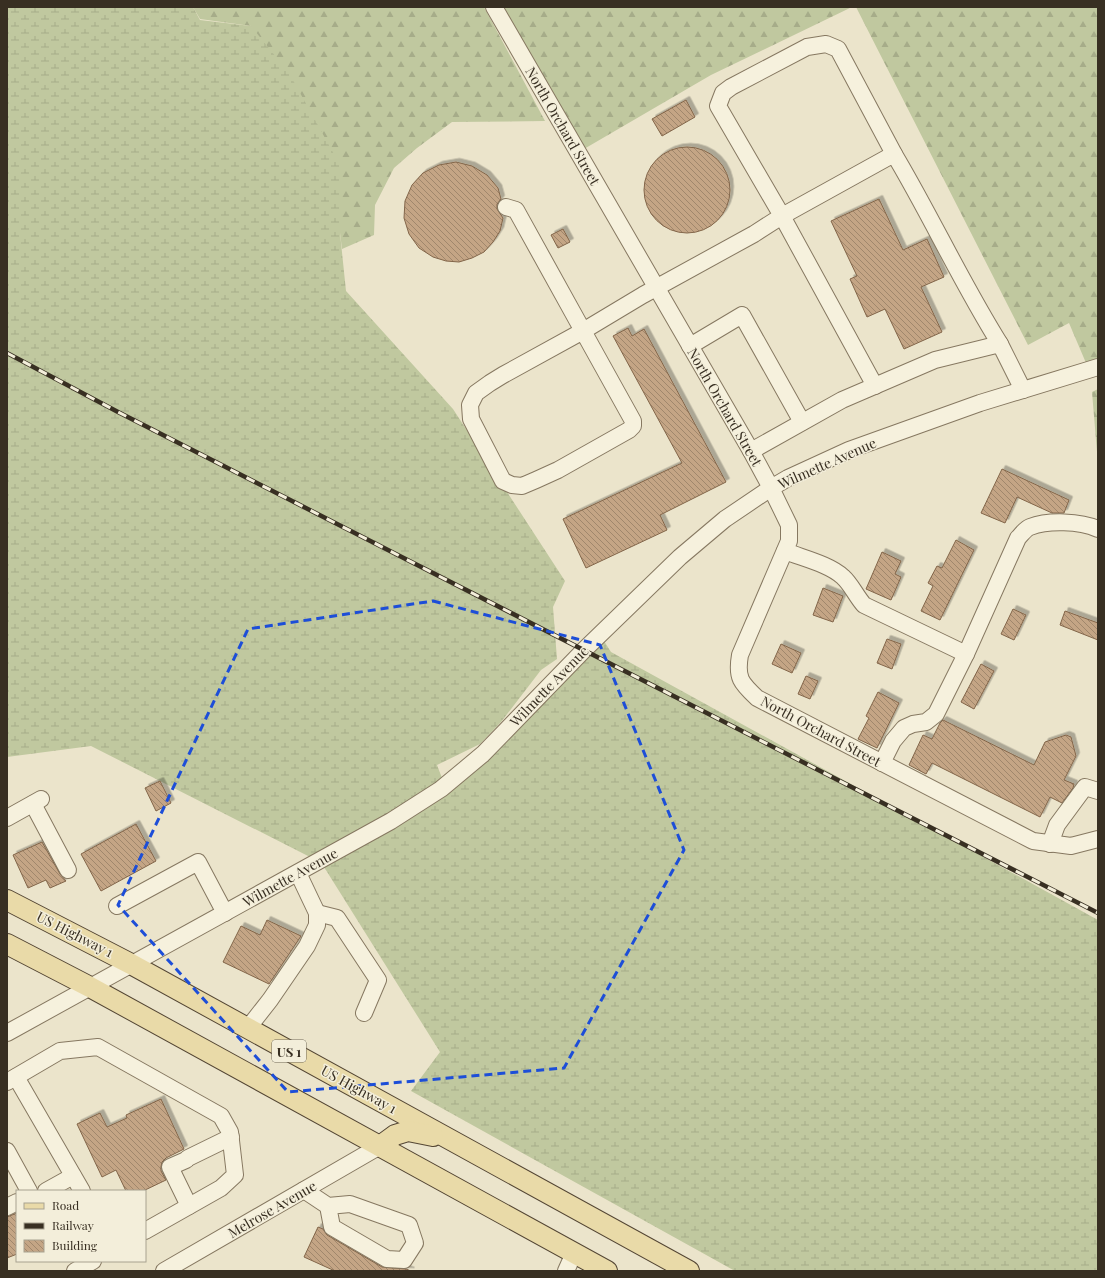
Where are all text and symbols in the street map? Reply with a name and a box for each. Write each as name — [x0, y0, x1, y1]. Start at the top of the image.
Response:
street label: North Orchard Street — [521, 63, 605, 190]
street label: North Orchard Street — [683, 344, 767, 471]
street label: Wilmette Avenue — [774, 433, 879, 494]
street label: Wilmette Avenue — [505, 641, 593, 731]
street label: North Orchard Street — [758, 691, 885, 771]
street label: Wilmette Avenue — [238, 843, 341, 911]
street label: US Highway 1 — [33, 907, 117, 961]
road number: US 1 — [272, 1040, 306, 1062]
street label: US Highway 1 — [318, 1060, 400, 1118]
street label: Melrose Avenue — [224, 1176, 320, 1242]
legend — [16, 1190, 146, 1262]
text: Road — [52, 1197, 79, 1213]
text: Railway — [52, 1217, 94, 1233]
text: Building — [52, 1237, 98, 1253]

